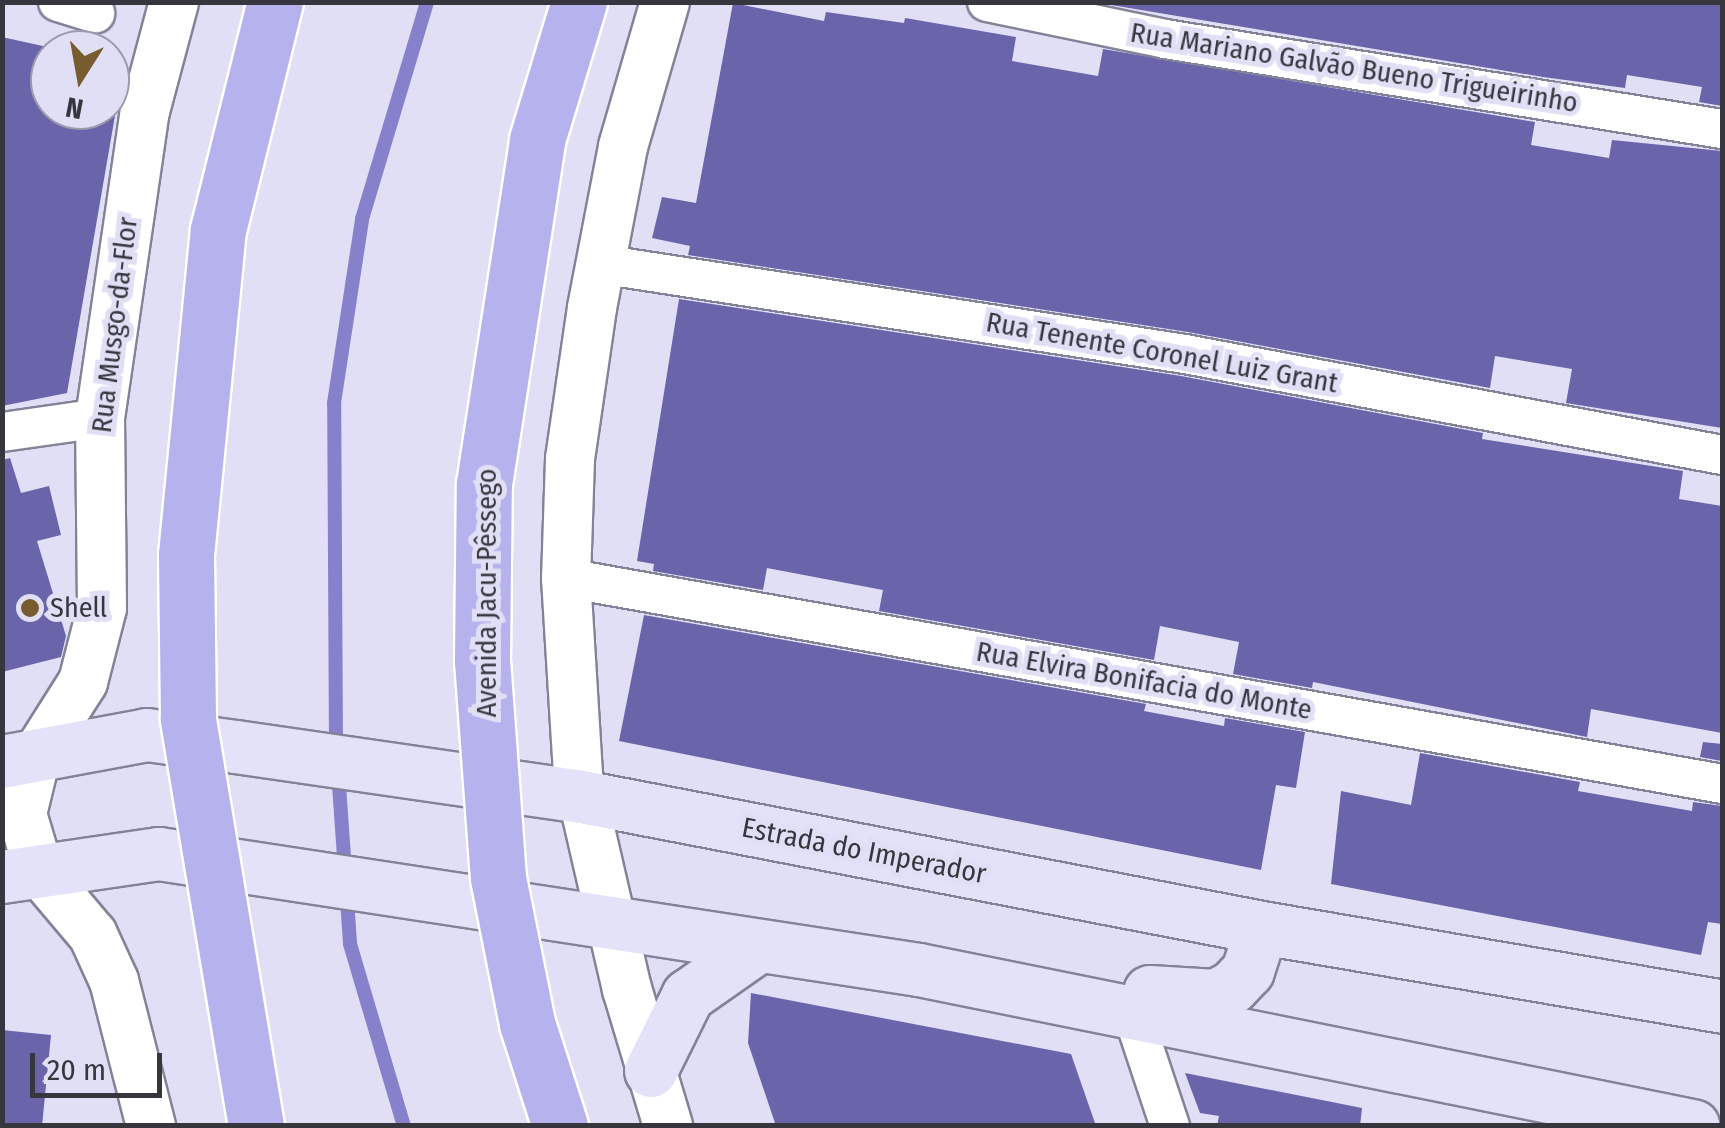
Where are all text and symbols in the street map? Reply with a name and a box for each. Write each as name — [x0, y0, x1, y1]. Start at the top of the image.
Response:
street label: Rua Mariano Galvão Bueno Trigueirinho — [1128, 16, 1580, 120]
north arrow — [30, 30, 130, 130]
text: N — [63, 90, 86, 126]
street label: Rua Musgo-da-Flor — [85, 215, 145, 435]
street label: Rua Tenente Coronel Luiz Grant — [984, 306, 1340, 400]
street label: Avenida Jacu-Pêssego — [470, 469, 504, 717]
place label: Shell — [50, 591, 107, 625]
marker: Shell — [19, 597, 41, 619]
street label: Rua Elvira Bonifacia do Monte — [974, 635, 1314, 727]
street label: Estrada do Imperador — [739, 811, 989, 891]
scale bar — [35, 1033, 168, 1095]
text: 20 m — [47, 1052, 106, 1088]

